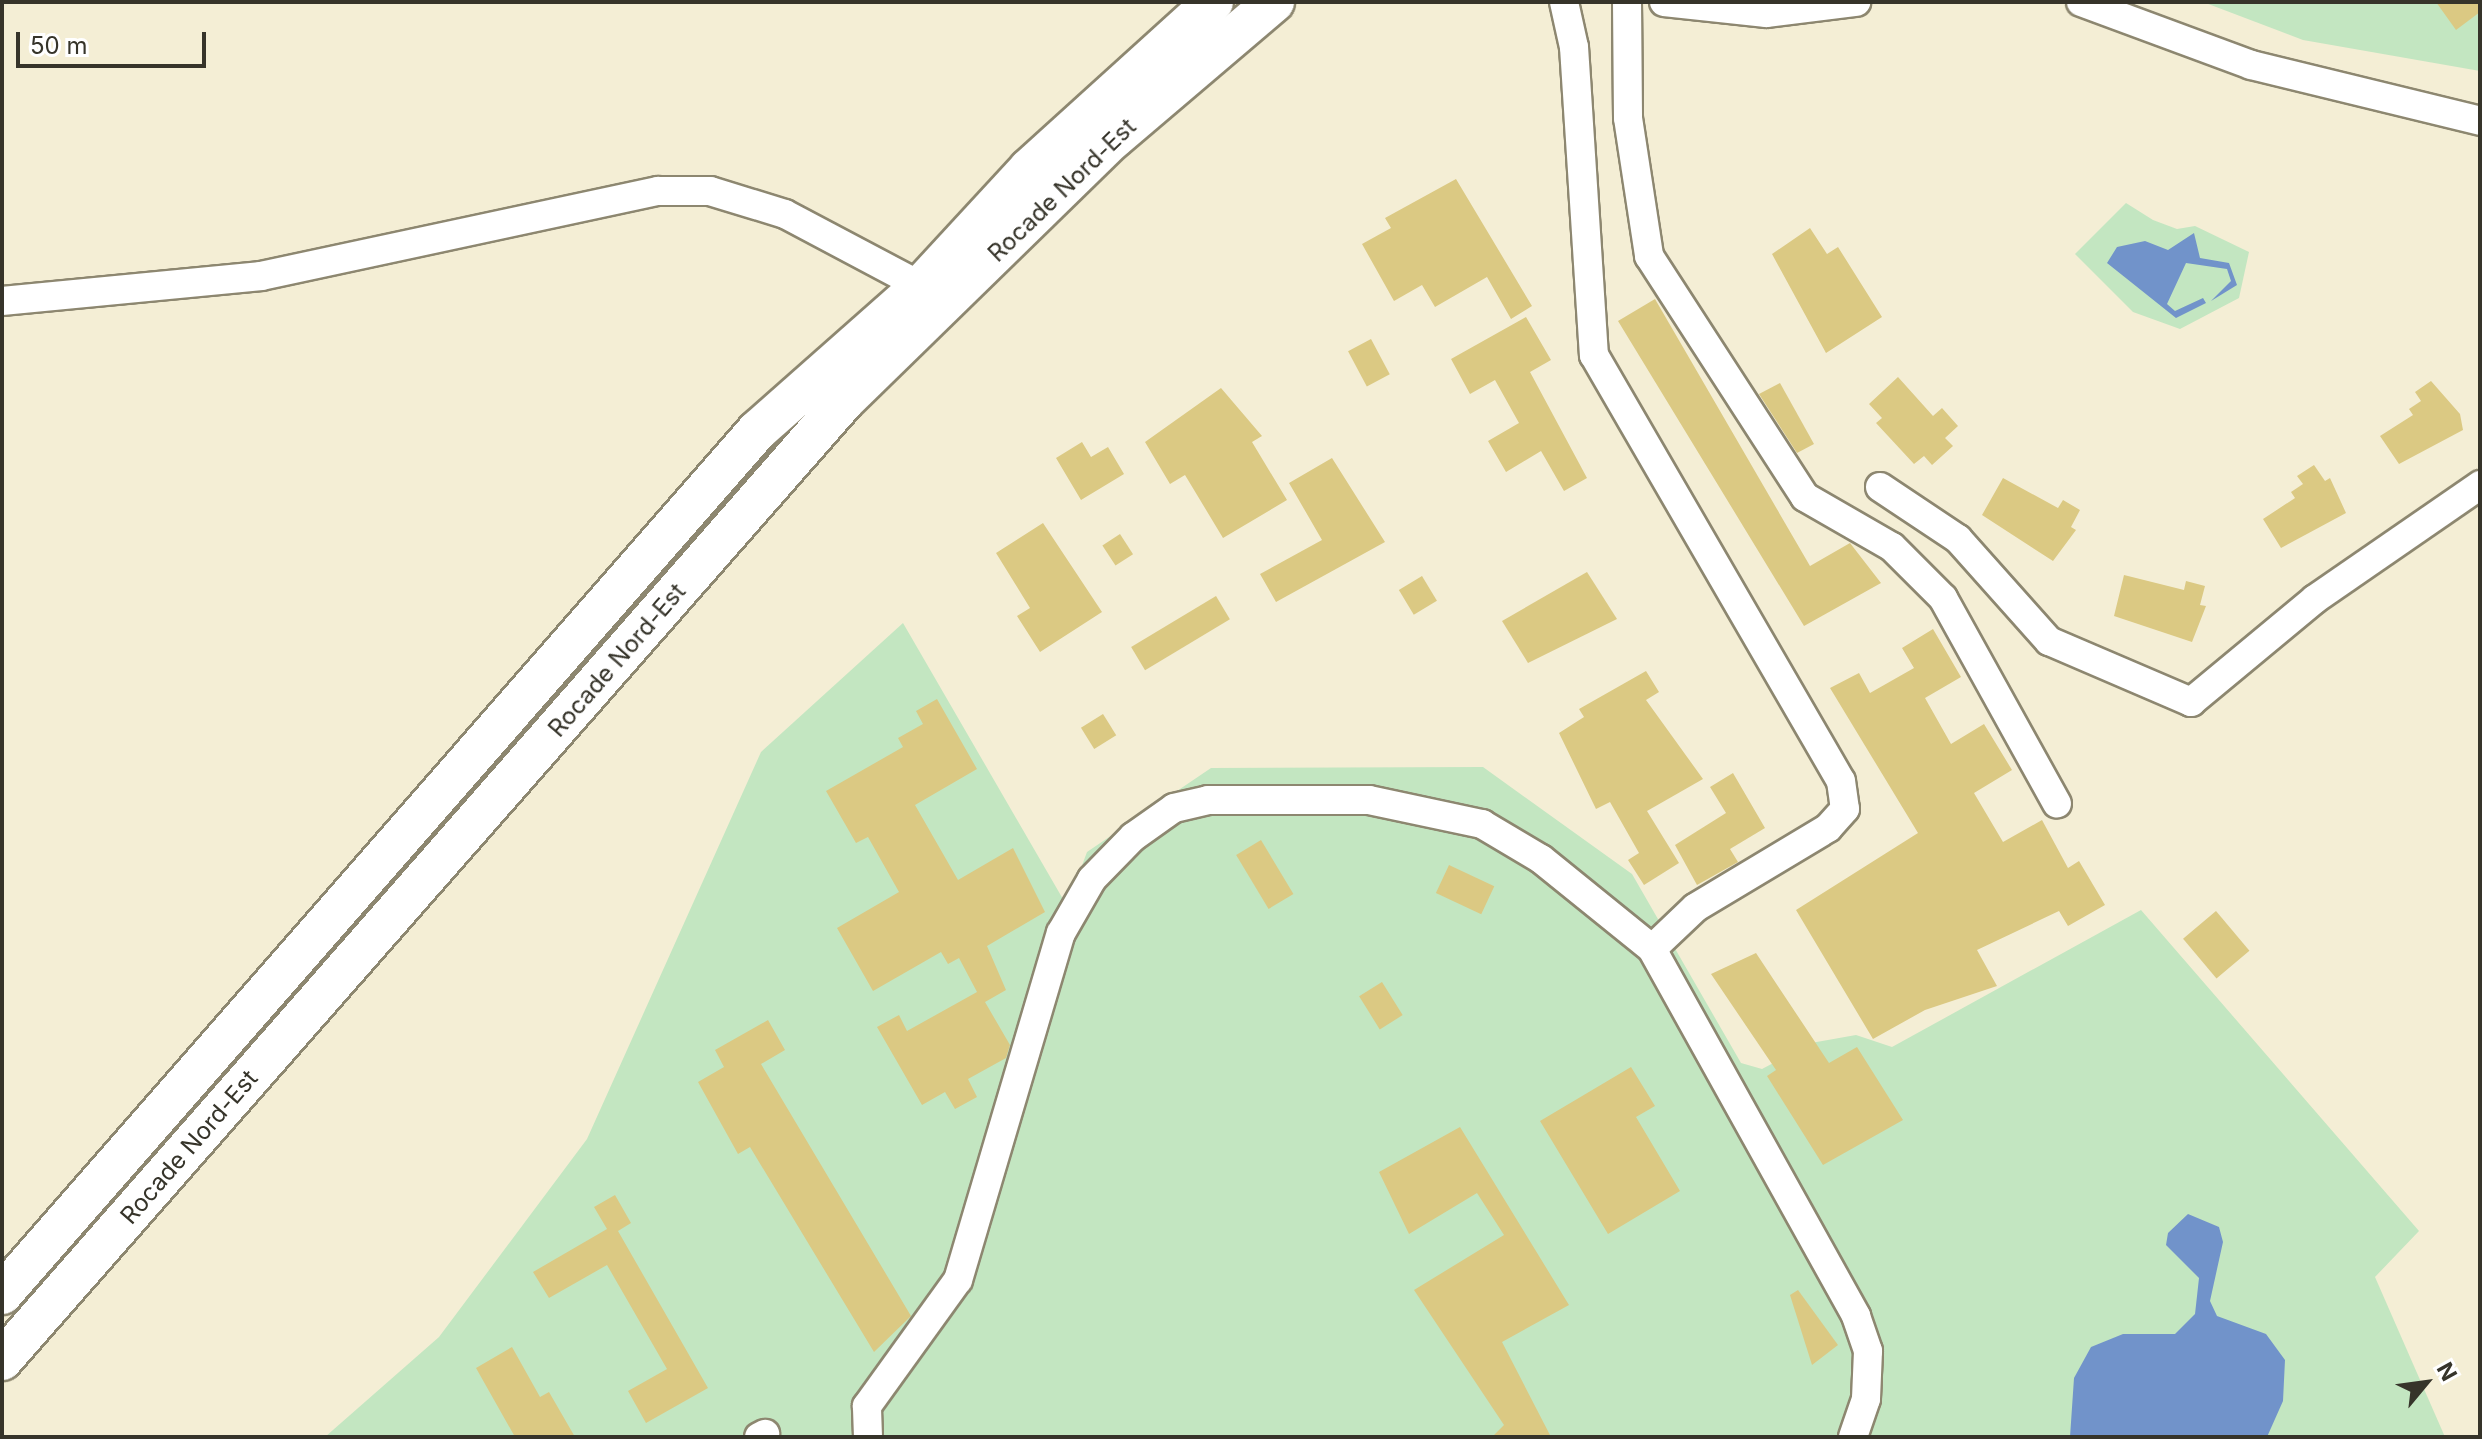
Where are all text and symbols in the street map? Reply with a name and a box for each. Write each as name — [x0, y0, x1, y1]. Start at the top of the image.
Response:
scale bar — [20, 16, 210, 66]
text: 50 m — [30, 31, 88, 60]
street label: Rocade Nord-Est — [982, 112, 1142, 268]
street label: Rocade Nord-Est — [542, 577, 692, 743]
street label: Rocade Nord-Est — [114, 1064, 264, 1230]
north arrow — [2386, 1343, 2466, 1423]
text: N — [2432, 1358, 2462, 1385]

